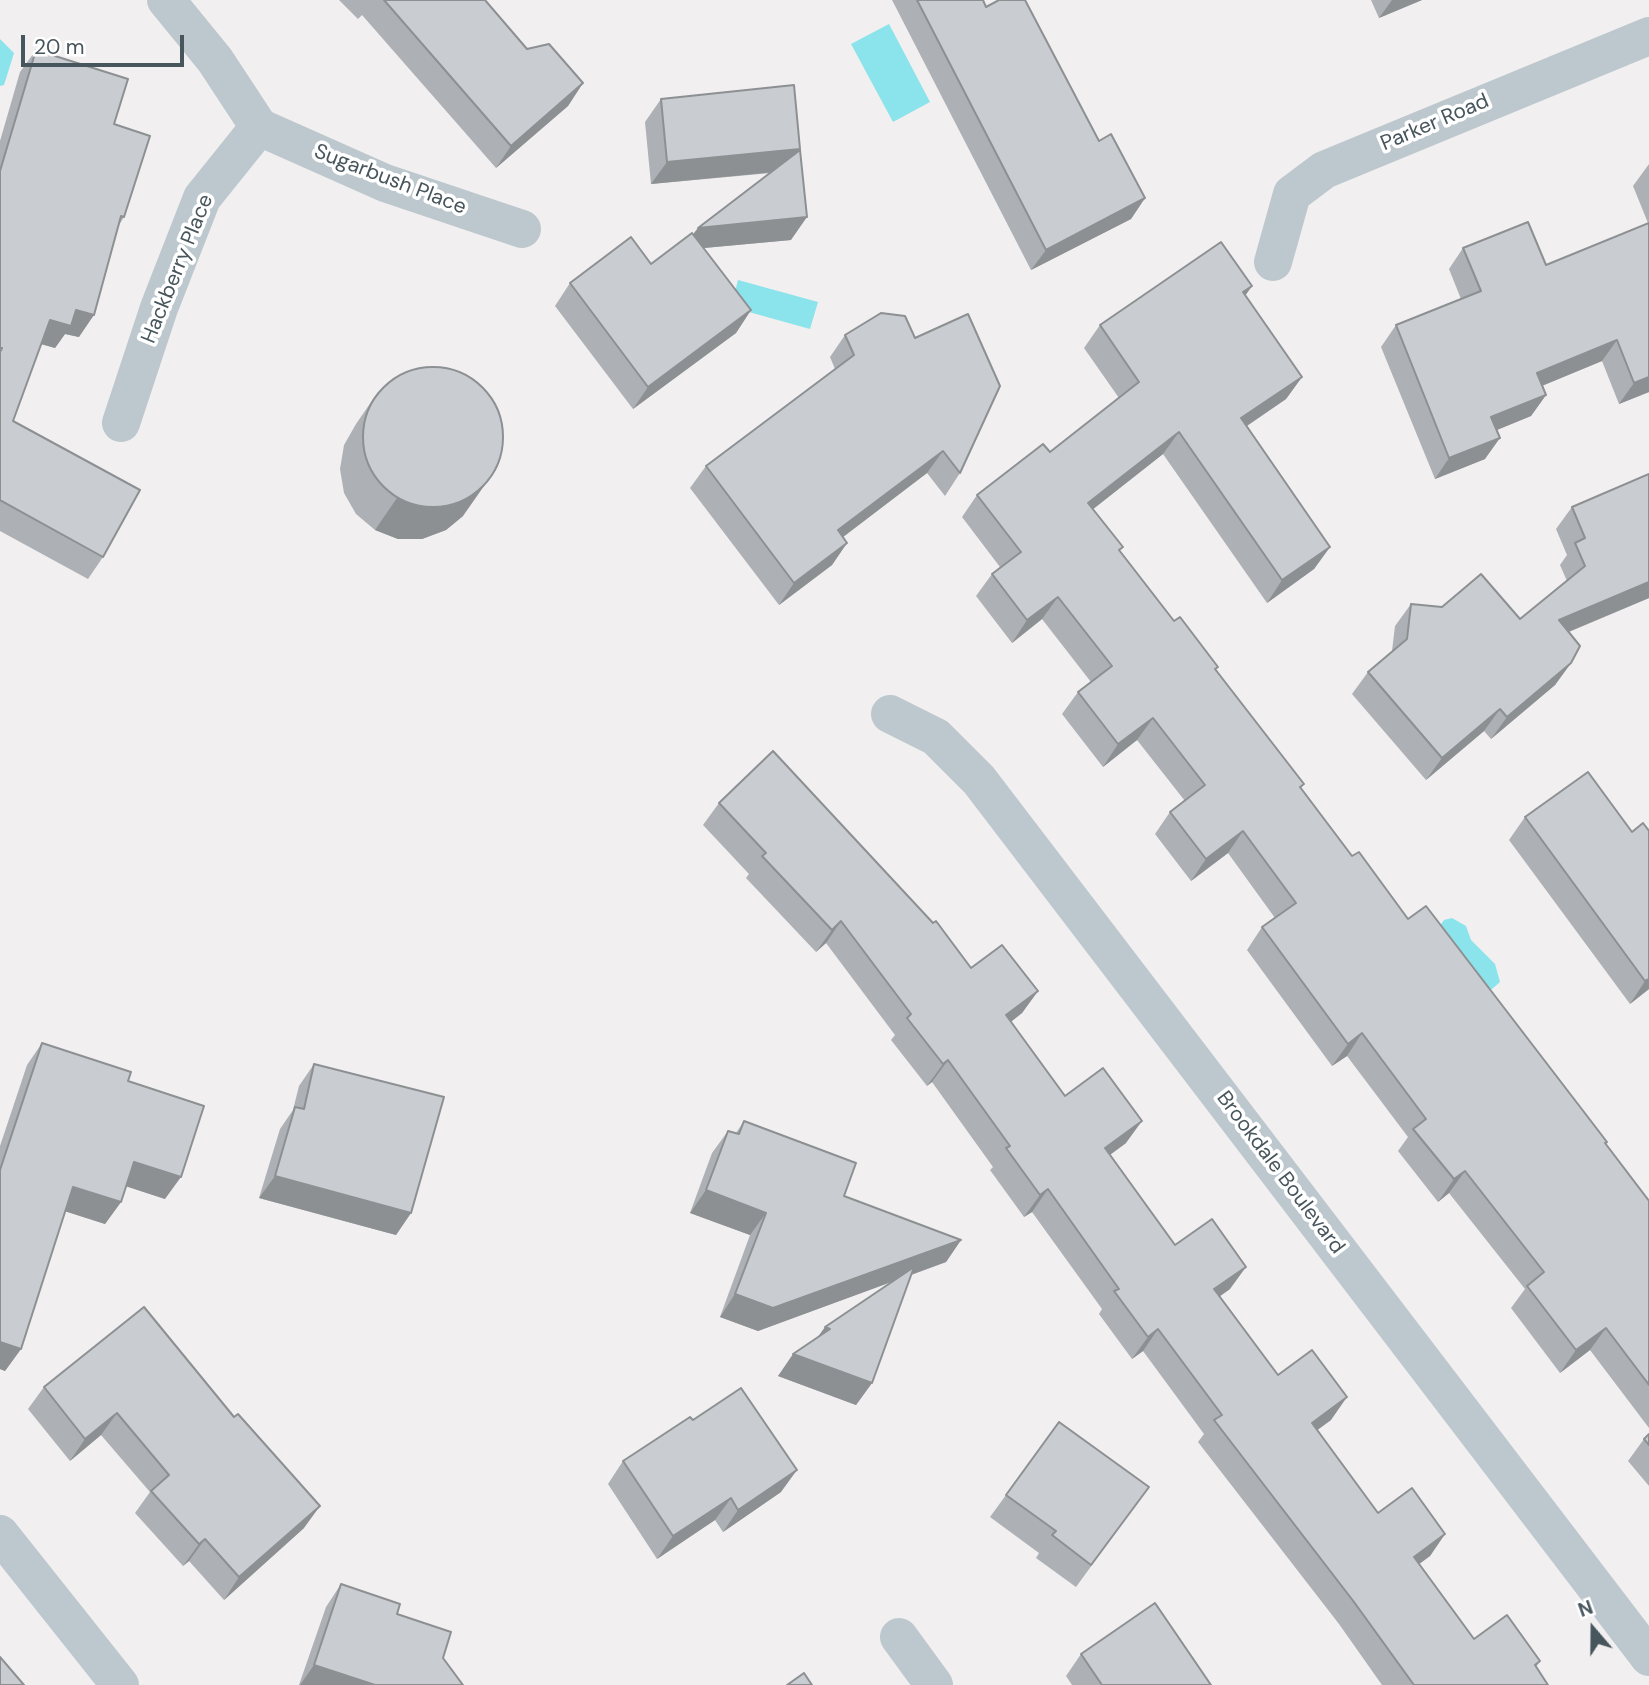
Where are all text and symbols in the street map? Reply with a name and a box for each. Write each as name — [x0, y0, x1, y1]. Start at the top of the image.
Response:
scale bar — [24, 21, 187, 65]
text: 20 m — [34, 33, 85, 61]
street label: Parker Road — [1377, 89, 1493, 157]
street label: Sugarbush Place — [310, 139, 470, 221]
street label: Hackberry Place — [137, 191, 219, 347]
street label: Brookdale Boulevard — [1211, 1087, 1349, 1259]
north arrow — [1558, 1594, 1628, 1664]
text: N — [1575, 1595, 1596, 1623]

